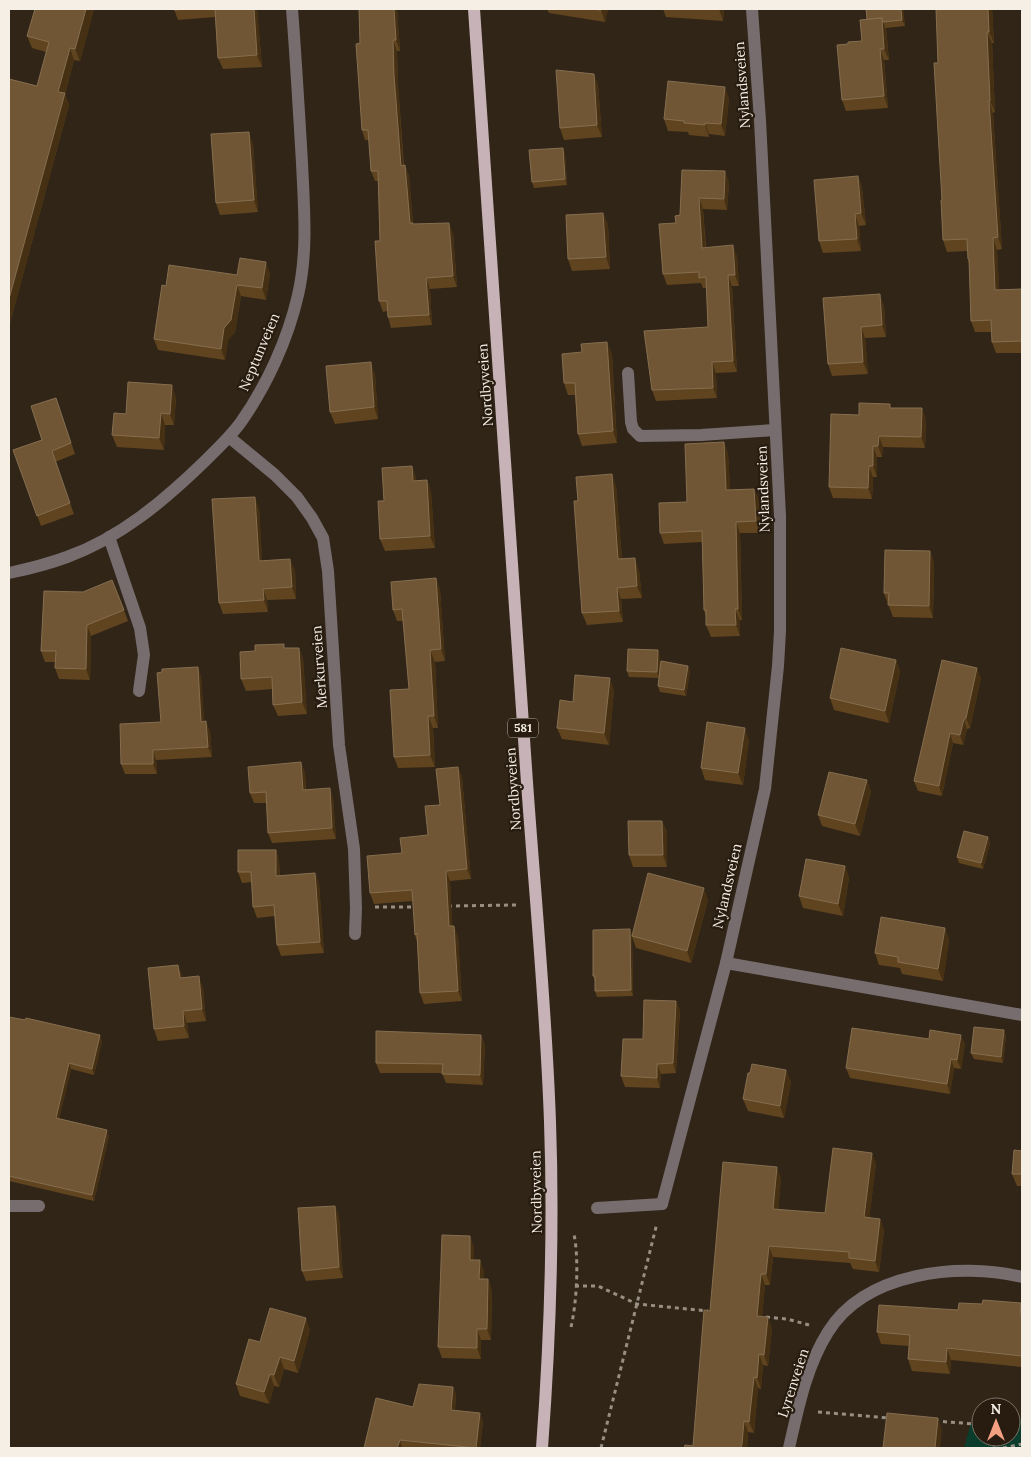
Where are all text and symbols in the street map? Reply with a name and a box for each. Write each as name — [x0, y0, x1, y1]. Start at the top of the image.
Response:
street label: Nylandsveien — [730, 41, 754, 129]
street label: Neptunveien — [234, 310, 284, 394]
street label: Nordbyveien — [473, 342, 497, 427]
street label: Nylandsveien — [752, 445, 774, 533]
street label: Merkurveien — [307, 624, 331, 709]
road number: 581 — [508, 718, 538, 738]
street label: Nordbyveien — [501, 746, 525, 831]
street label: Nylandsveien — [708, 841, 746, 930]
street label: Nordbyveien — [526, 1150, 546, 1234]
street label: Lyrenveien — [773, 1346, 813, 1420]
north arrow — [971, 1397, 1021, 1447]
text: N — [991, 1400, 1002, 1418]

